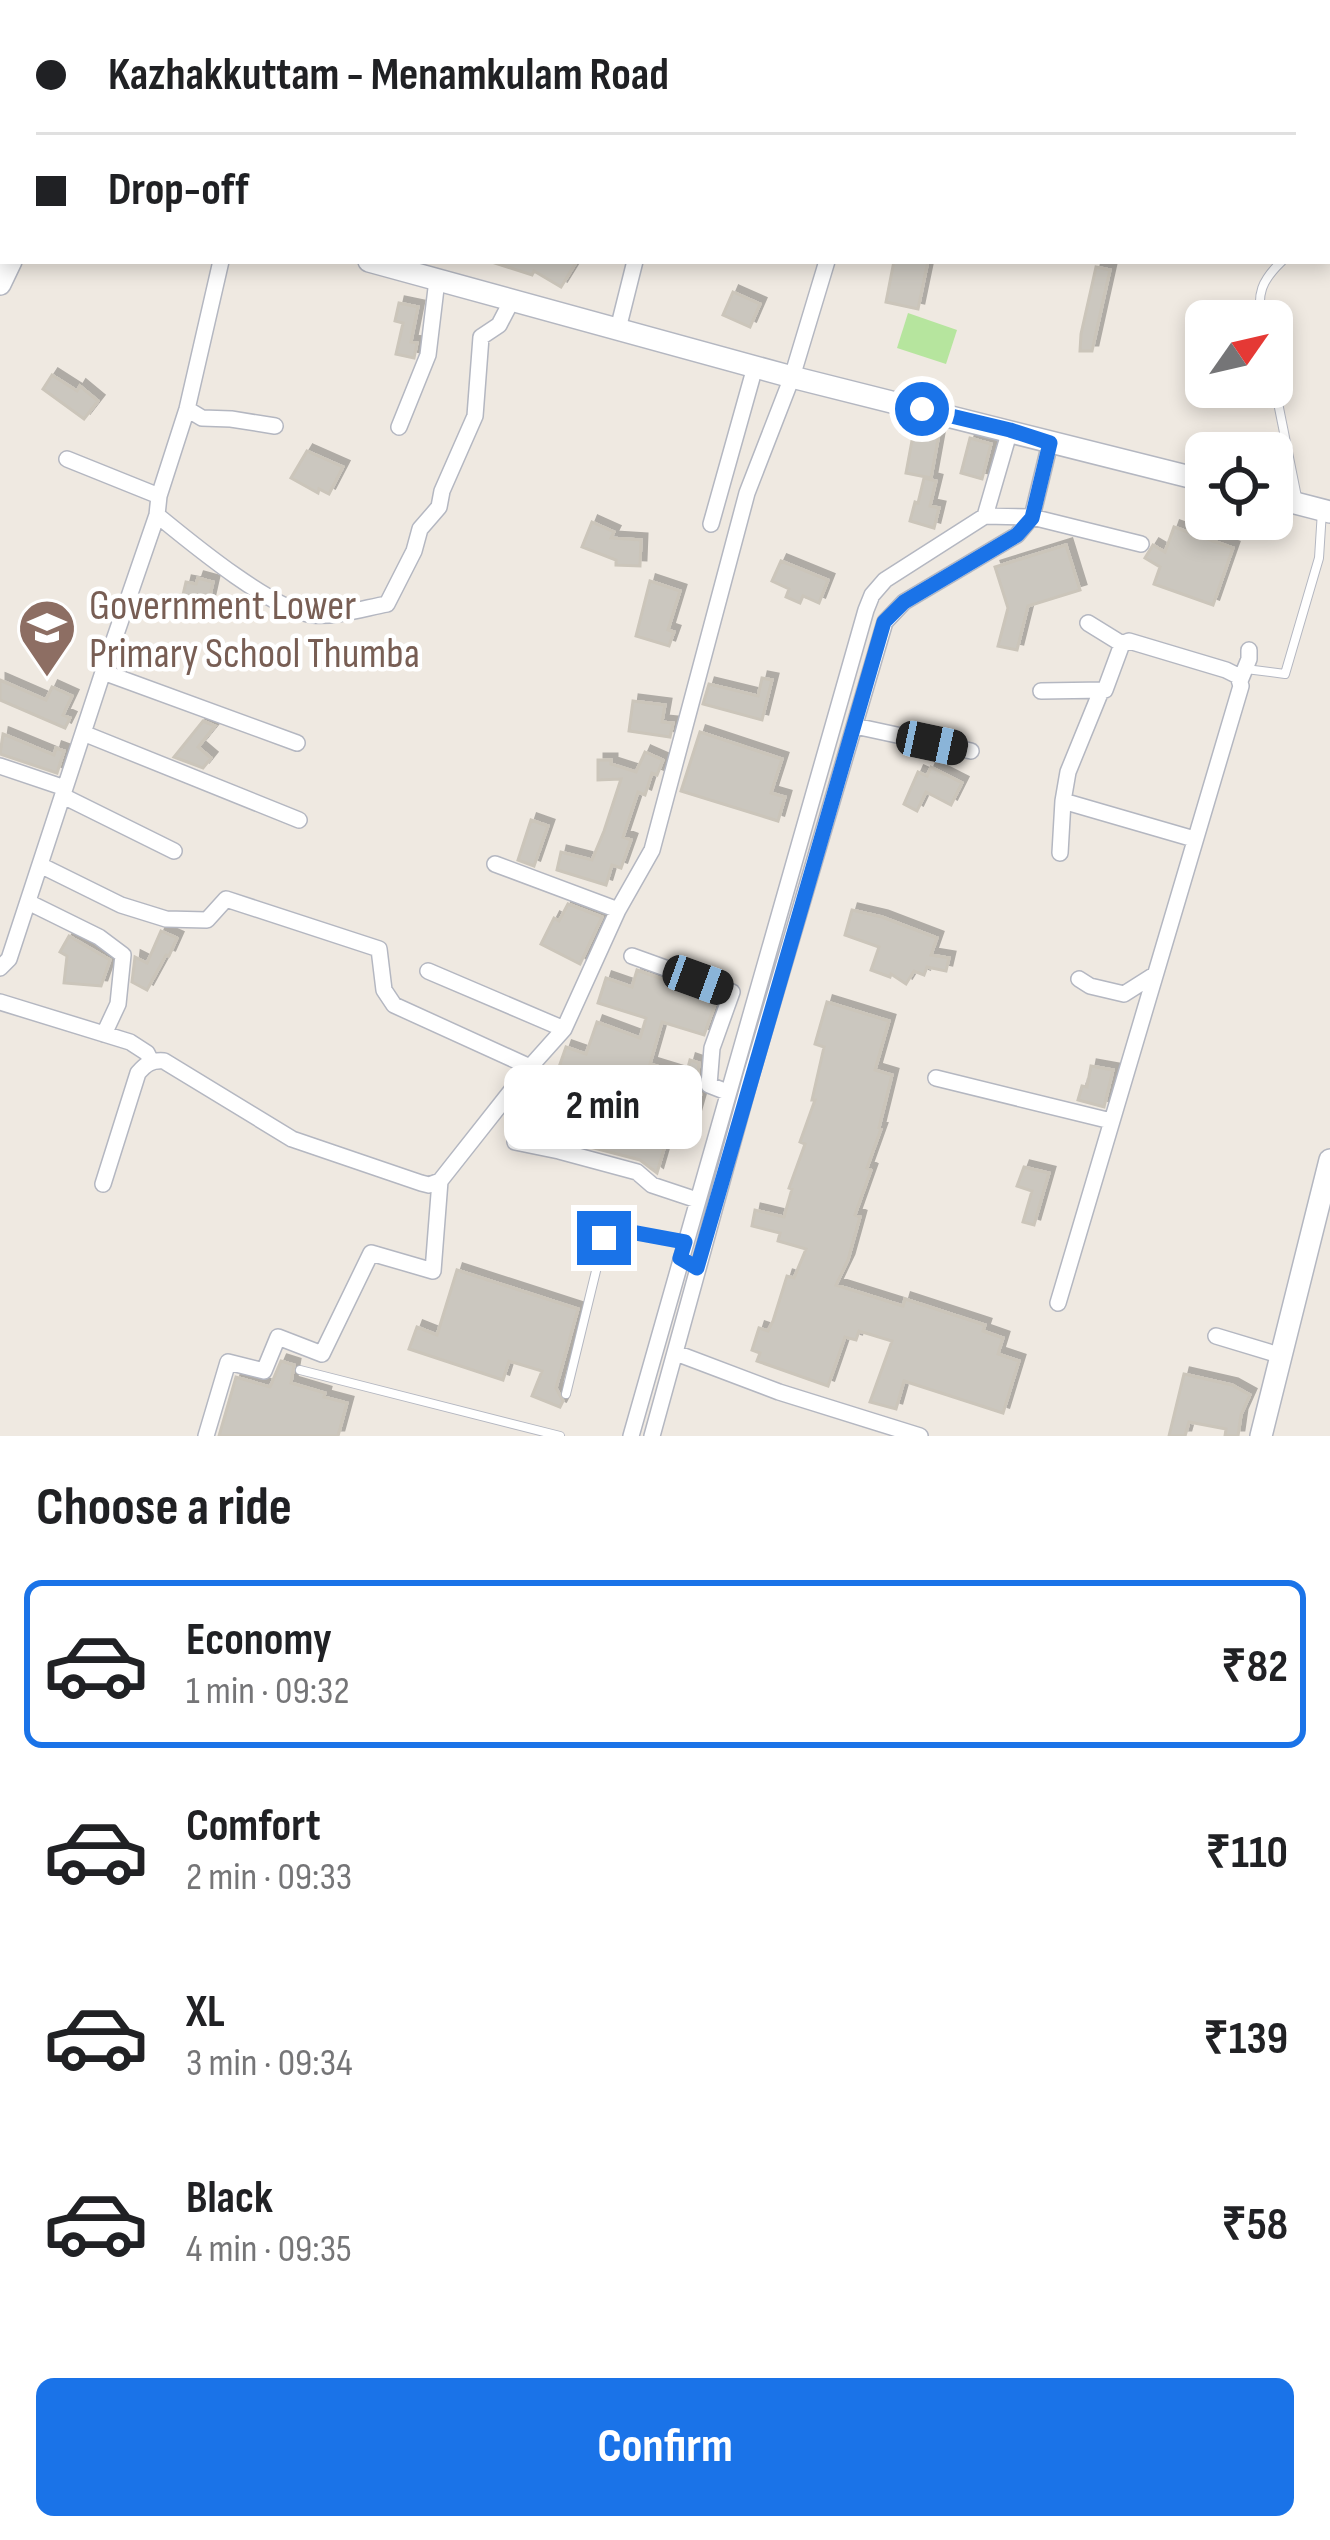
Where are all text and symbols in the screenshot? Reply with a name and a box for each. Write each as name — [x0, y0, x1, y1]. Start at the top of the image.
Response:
text: Kazhakkuttam - Menamkulam Road — [108, 48, 669, 103]
text: Drop-off — [108, 163, 249, 218]
north arrow — [1185, 300, 1293, 408]
map controls — [1185, 300, 1293, 540]
route start — [895, 382, 949, 436]
button: locate — [1185, 432, 1293, 540]
place label: Government Lower Primary School Thumba — [89, 581, 420, 680]
school or university icon: Government Lower Primary School Thumba — [16, 597, 78, 679]
car — [893, 718, 971, 768]
car — [658, 951, 738, 1009]
callout: 2 min — [505, 1064, 703, 1148]
text: 2 min — [566, 1083, 640, 1130]
route end — [577, 1211, 631, 1265]
text: Choose a ride — [36, 1475, 292, 1540]
icon: car — [42, 1610, 150, 1718]
text: Economy — [186, 1613, 332, 1668]
text: ₹82 — [1221, 1640, 1288, 1695]
text: 1 min · 09:32 — [186, 1668, 350, 1715]
icon: car — [42, 1796, 150, 1904]
text: Comfort — [186, 1799, 321, 1854]
text: ₹110 — [1206, 1826, 1288, 1881]
text: 2 min · 09:33 — [186, 1854, 352, 1901]
icon: car — [42, 1982, 150, 2090]
text: XL — [186, 1985, 225, 2040]
text: ₹139 — [1203, 2012, 1288, 2067]
text: 3 min · 09:34 — [186, 2040, 352, 2087]
icon: car — [42, 2168, 150, 2276]
text: Black — [186, 2171, 273, 2226]
text: ₹58 — [1221, 2198, 1288, 2253]
text: 4 min · 09:35 — [186, 2226, 352, 2273]
button: Confirm — [36, 2378, 1294, 2516]

